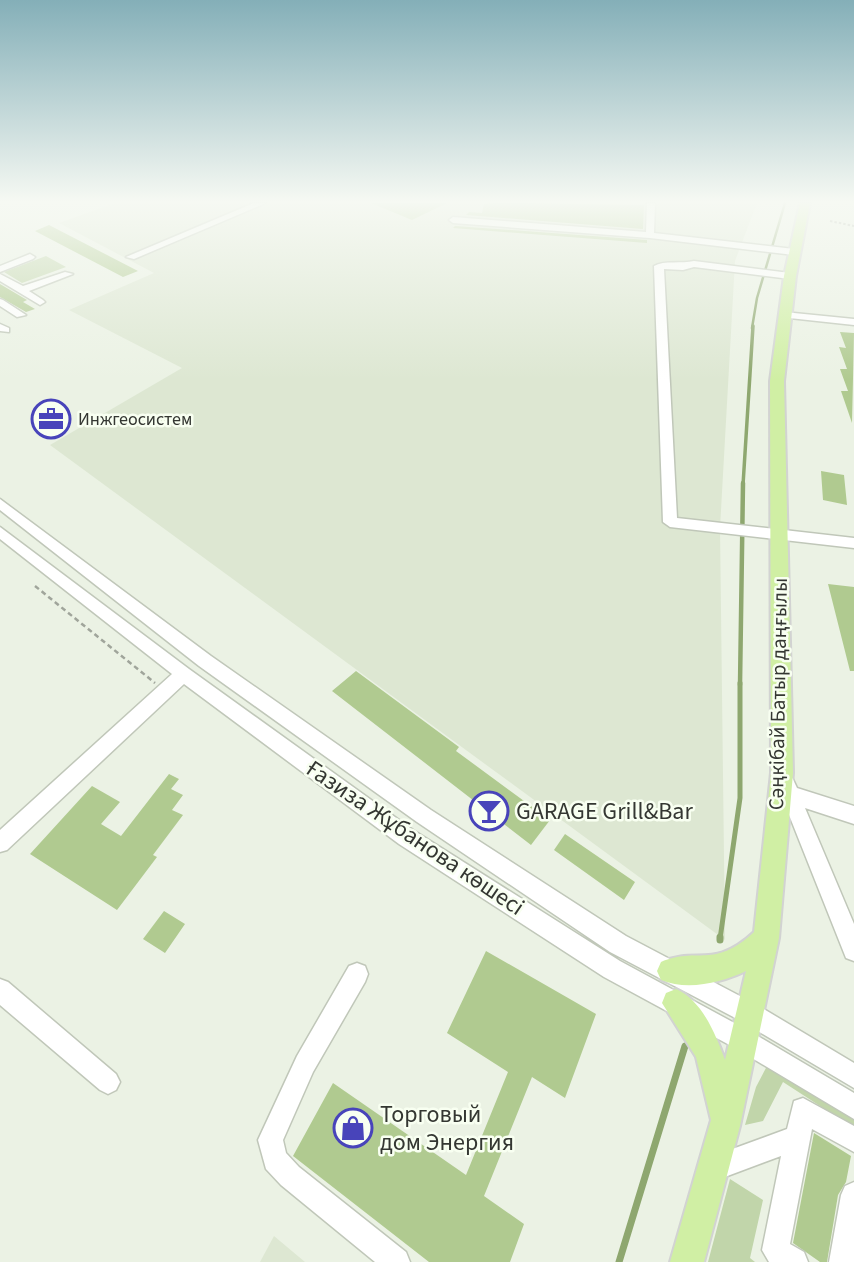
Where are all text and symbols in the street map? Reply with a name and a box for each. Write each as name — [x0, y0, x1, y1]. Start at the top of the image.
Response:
office icon: Инжгеосистем — [30, 398, 72, 440]
place label: Инжгеосистем — [78, 407, 192, 432]
street label: Сәңкібай Батыр даңғылы — [761, 578, 795, 810]
street label: Ғазиза Жұбанова көшесі — [299, 752, 531, 924]
bar icon: GARAGE Grill&Bar — [468, 790, 510, 832]
place label: GARAGE Grill&Bar — [516, 794, 693, 829]
place label: Торговый дом Энергия — [380, 1097, 514, 1160]
shop icon: Торговый дом Энергия — [332, 1107, 374, 1149]

